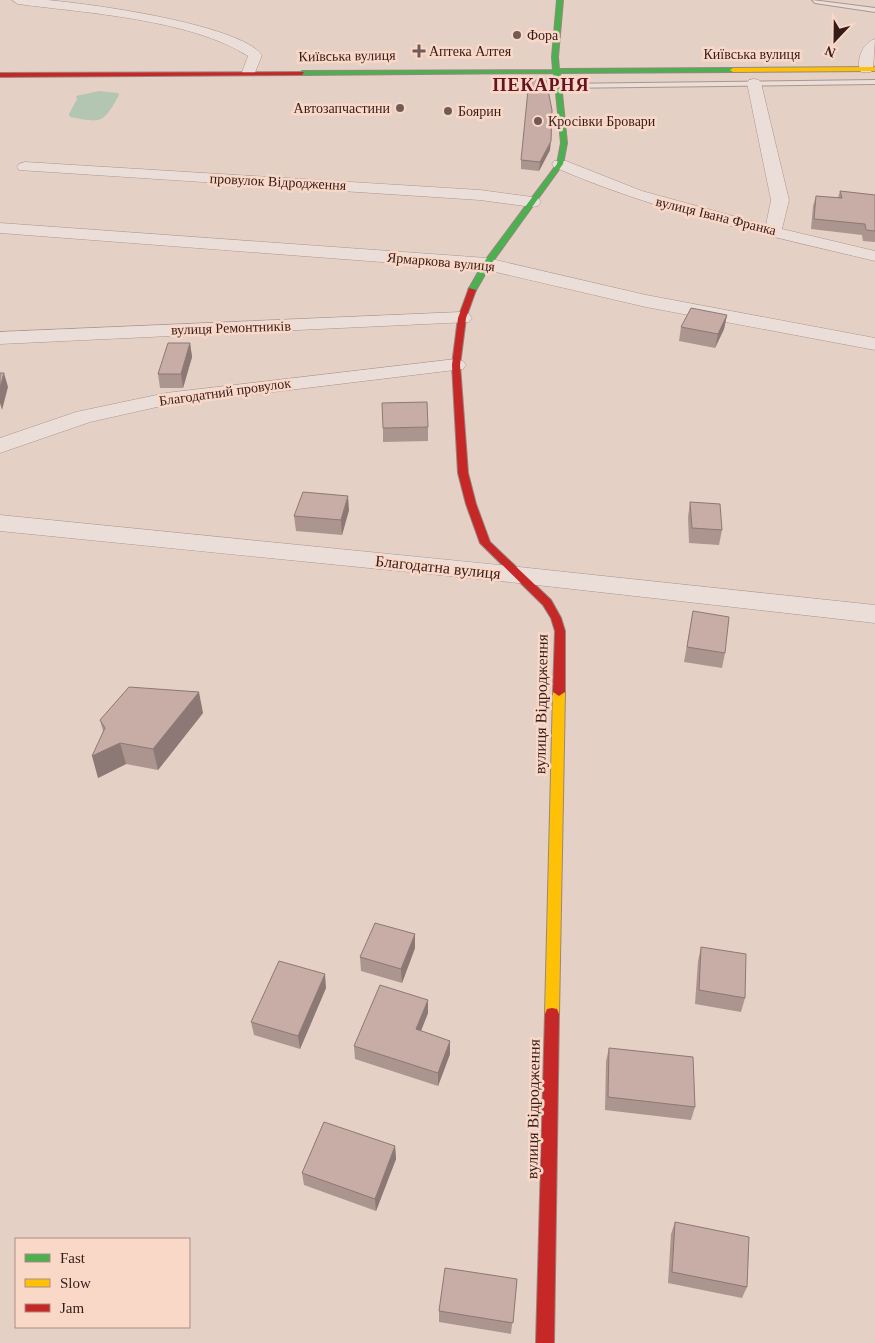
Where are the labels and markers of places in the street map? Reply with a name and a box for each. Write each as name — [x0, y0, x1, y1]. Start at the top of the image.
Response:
place label: Фора — [527, 28, 559, 43]
marker: Фора — [511, 29, 523, 41]
place label: Аптека Алтея — [429, 44, 512, 59]
marker: Аптека Алтея — [413, 45, 425, 57]
place label: Автозапчастини — [294, 101, 391, 116]
marker: Автозапчастини — [394, 102, 406, 114]
place label: Боярин — [458, 104, 502, 119]
marker: Боярин — [442, 105, 454, 117]
place label: Кросівки Бровари — [548, 114, 656, 129]
marker: Кросівки Бровари — [532, 115, 544, 127]

